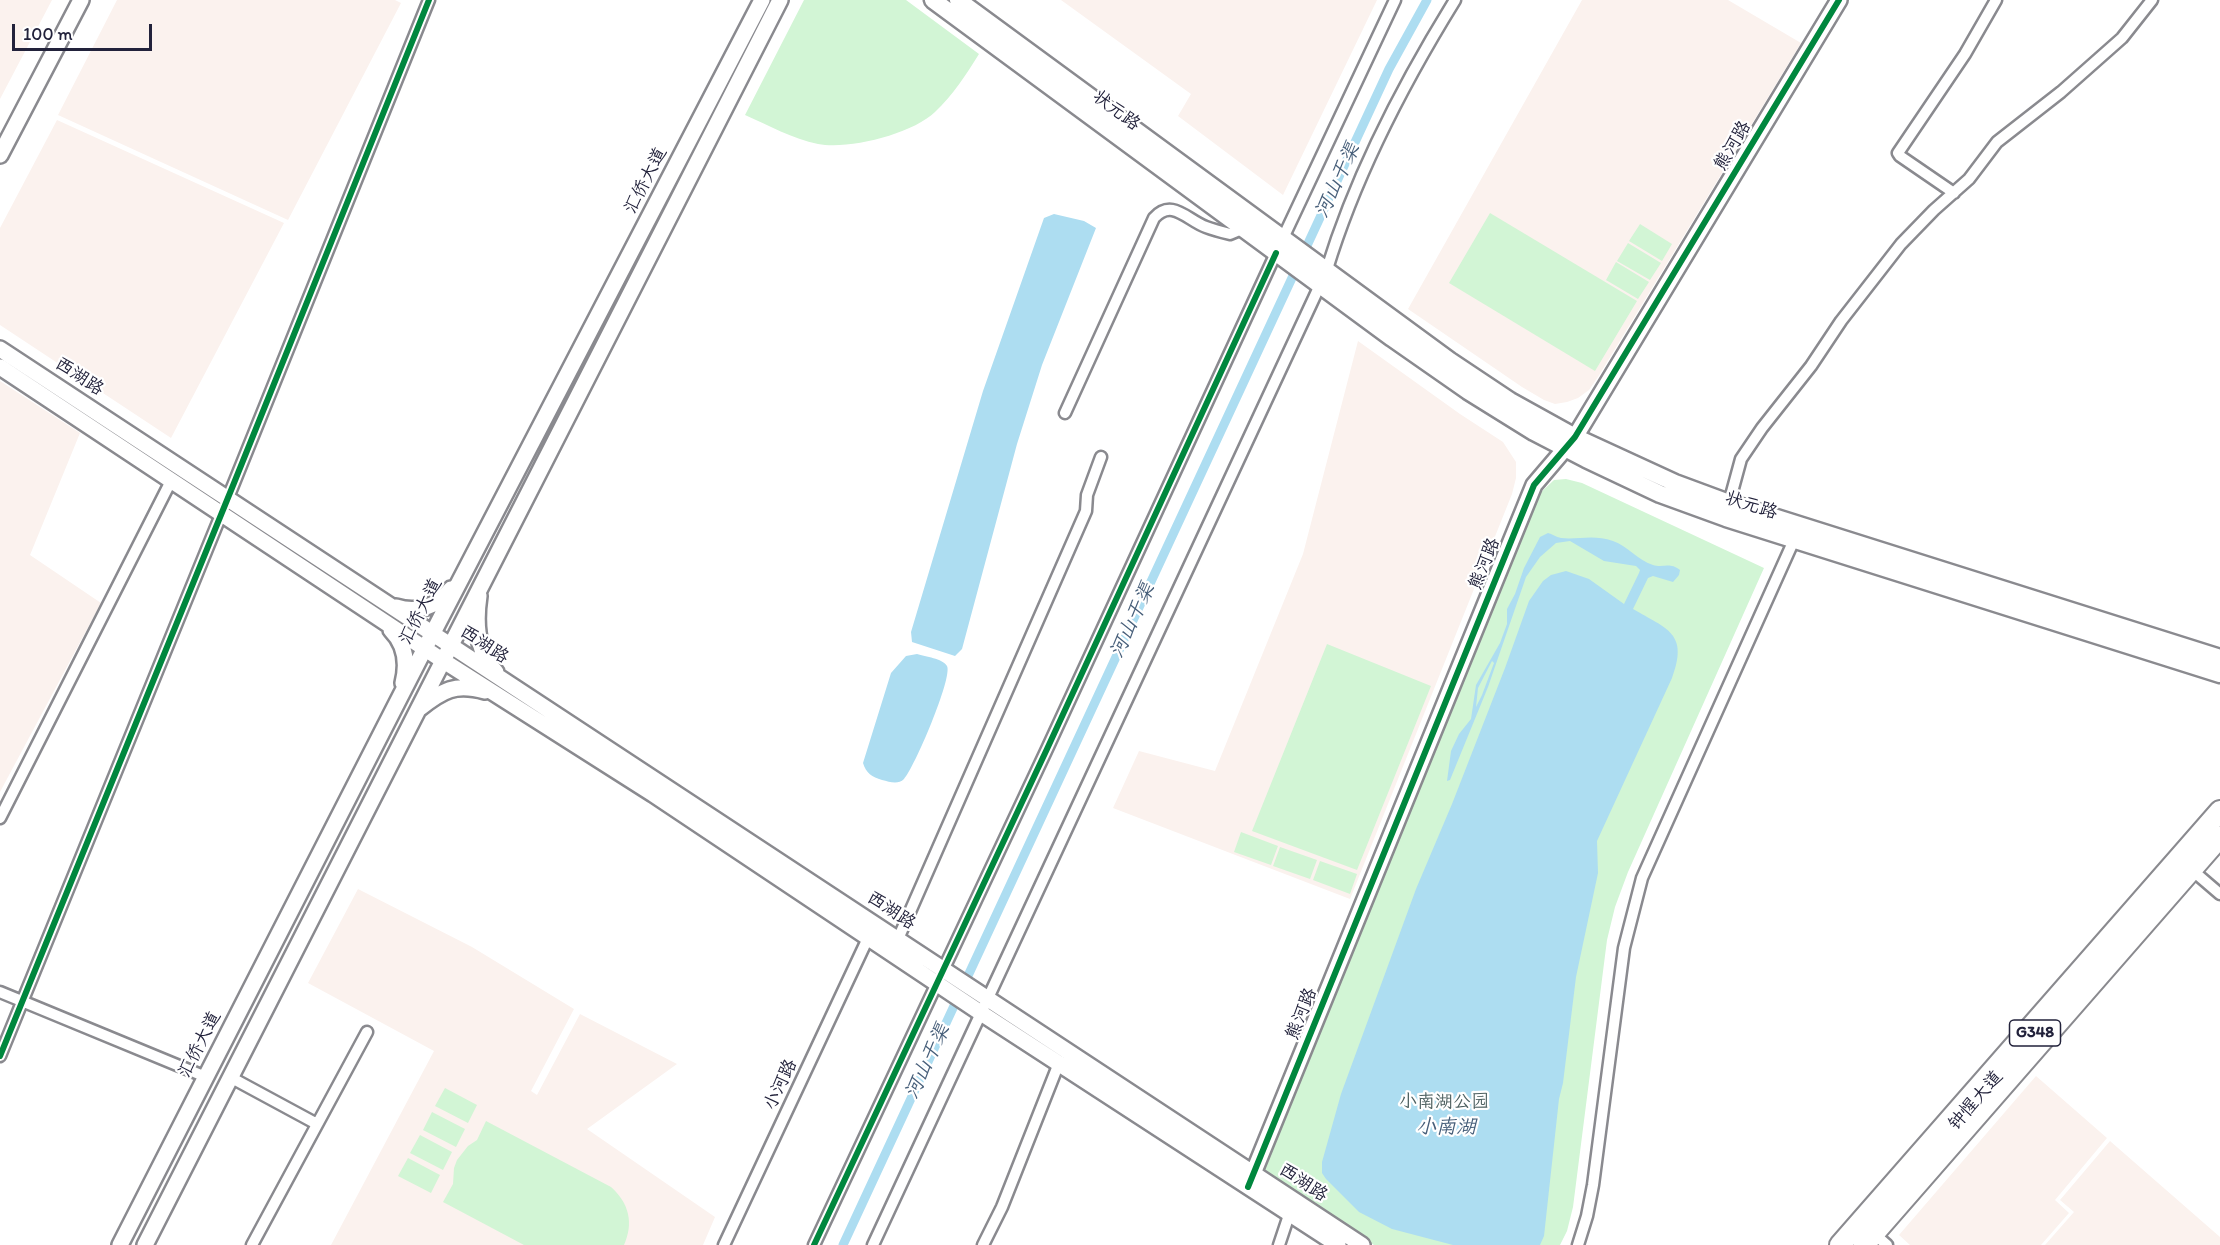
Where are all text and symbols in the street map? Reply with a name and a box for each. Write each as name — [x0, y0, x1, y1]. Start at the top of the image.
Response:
scale bar — [15, 12, 154, 50]
text: 100 m — [23, 23, 73, 45]
street label: 状元路 — [1088, 86, 1144, 136]
street label: 熊河路 — [1710, 117, 1756, 175]
water label: 河山干渠 — [1310, 140, 1366, 222]
street label: 汇侨大道 — [620, 144, 672, 218]
street label: 西湖路 — [50, 353, 108, 401]
street label: 状元路 — [1722, 487, 1780, 525]
street label: 熊河路 — [1465, 535, 1505, 593]
street label: 汇侨大道 — [395, 575, 447, 649]
water label: 河山干渠 — [1105, 580, 1161, 662]
street label: 西湖路 — [455, 621, 513, 669]
street label: 西湖路 — [862, 887, 920, 935]
street label: 熊河路 — [1282, 985, 1322, 1043]
street label: 汇侨大道 — [174, 1008, 226, 1082]
road number: G348 — [2010, 1020, 2060, 1046]
water label: 河山干渠 — [900, 1021, 956, 1103]
street label: 小河路 — [760, 1056, 802, 1114]
street label: 钟惺大道 — [1944, 1067, 2008, 1135]
park label: 小南湖公园 — [1399, 1091, 1489, 1113]
water label: 小南湖 — [1416, 1116, 1476, 1140]
street label: 西湖路 — [1274, 1159, 1332, 1207]

